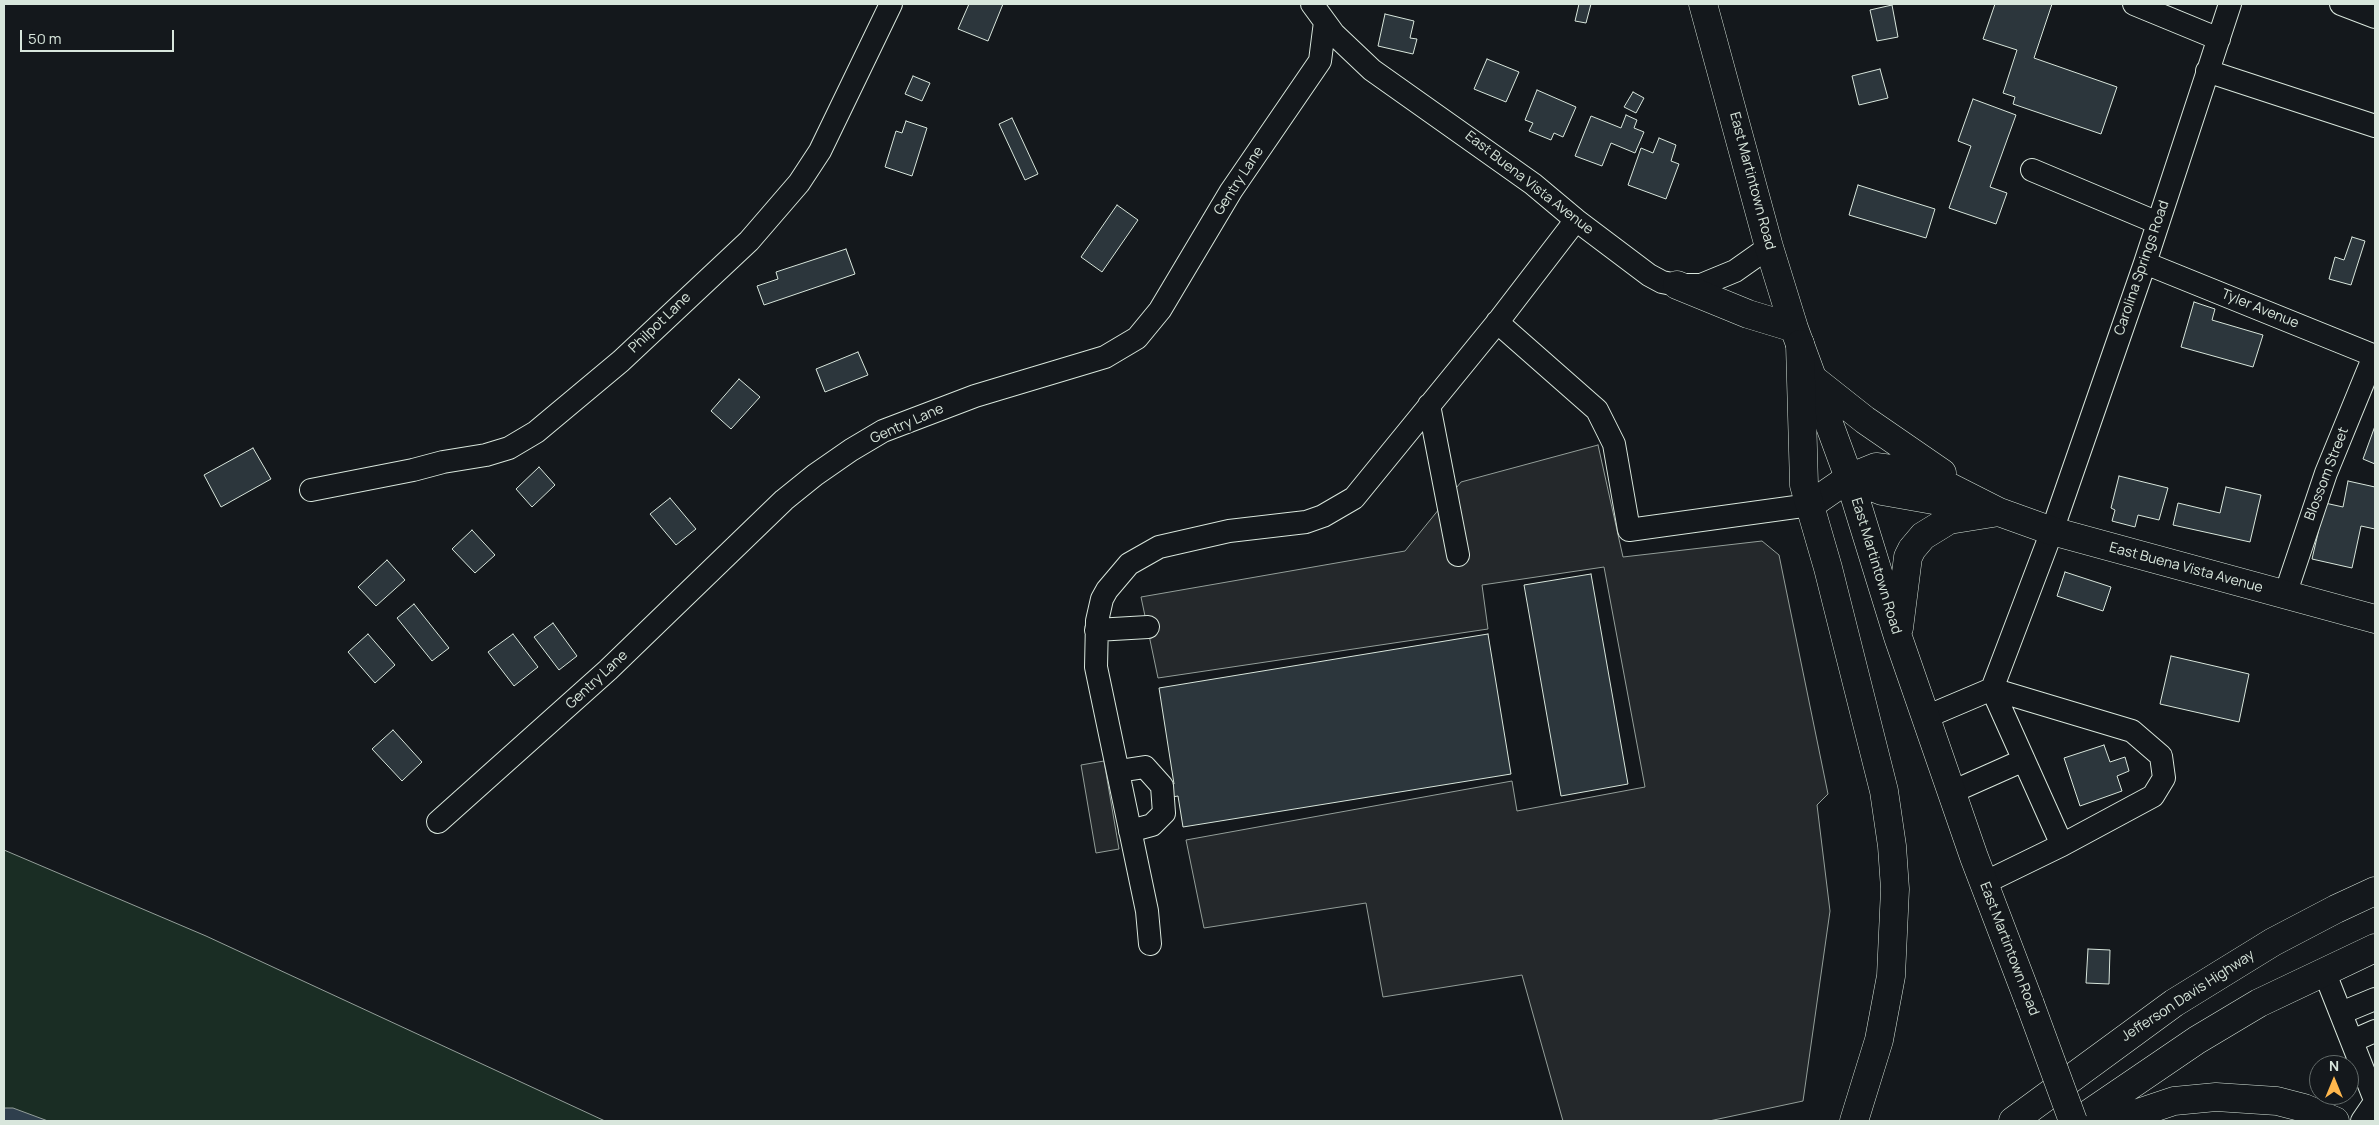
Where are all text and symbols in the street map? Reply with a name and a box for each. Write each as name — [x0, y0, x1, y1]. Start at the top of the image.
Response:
scale bar — [22, 20, 176, 52]
text: 50 m — [28, 28, 62, 49]
street label: East Martintown Road — [1726, 110, 1778, 252]
street label: East Buena Vista Avenue — [1462, 128, 1596, 238]
street label: Gentry Lane — [1211, 144, 1267, 218]
street label: Carolina Springs Road — [2111, 198, 2173, 338]
street label: Tyler Avenue — [2219, 286, 2301, 332]
street label: Philpot Lane — [626, 289, 694, 357]
street label: Gentry Lane — [868, 400, 946, 448]
street label: Blossom Street — [2301, 425, 2353, 523]
street label: East Martintown Road — [1847, 496, 1905, 636]
street label: East Buena Vista Avenue — [2107, 539, 2265, 597]
street label: Gentry Lane — [563, 647, 631, 713]
street label: East Martintown Road — [1976, 880, 2042, 1018]
street label: Jefferson Davis Highway — [2118, 947, 2258, 1045]
north arrow — [2309, 1055, 2359, 1105]
text: N — [2329, 1056, 2339, 1075]

